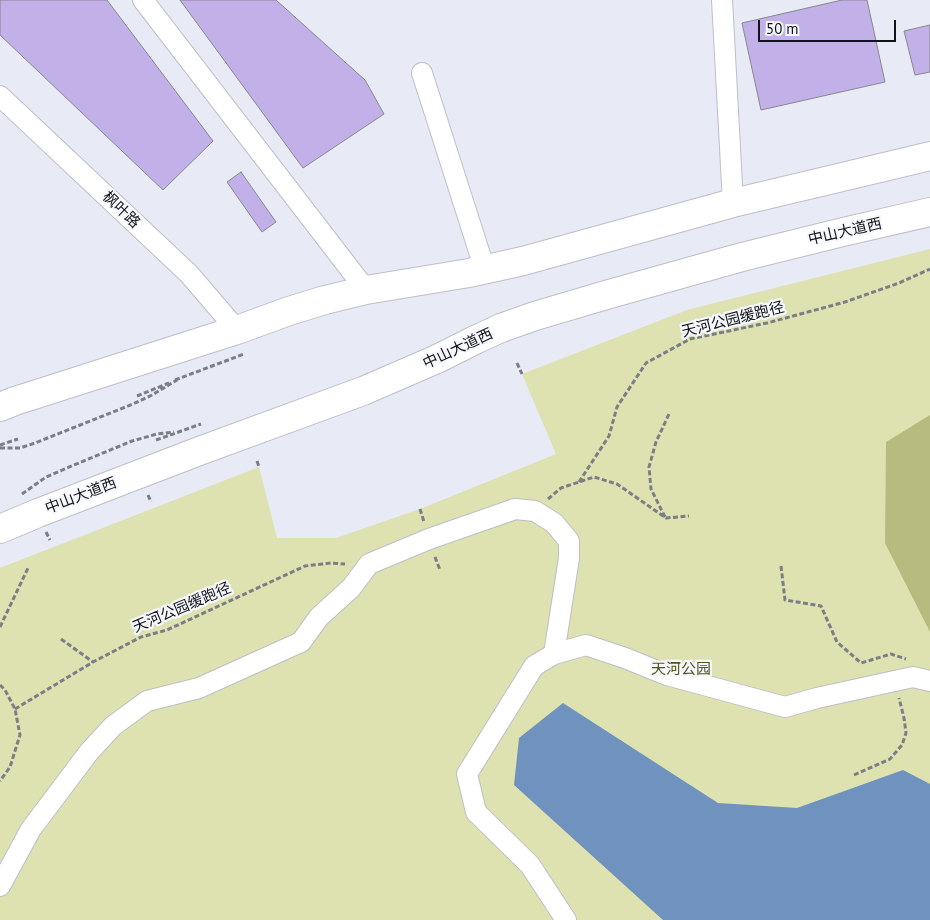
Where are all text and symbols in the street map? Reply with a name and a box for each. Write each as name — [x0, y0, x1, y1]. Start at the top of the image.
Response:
scale bar — [760, 10, 898, 42]
text: 50 m — [766, 19, 799, 38]
street label: 枫叶路 — [99, 188, 143, 232]
street label: 中山大道西 — [806, 215, 884, 249]
street label: 天河公园缓跑径 — [680, 299, 786, 341]
street label: 中山大道西 — [420, 325, 496, 373]
street label: 中山大道西 — [43, 474, 119, 518]
street label: 天河公园缓跑径 — [130, 579, 234, 637]
park label: 天河公园 — [651, 661, 711, 679]

